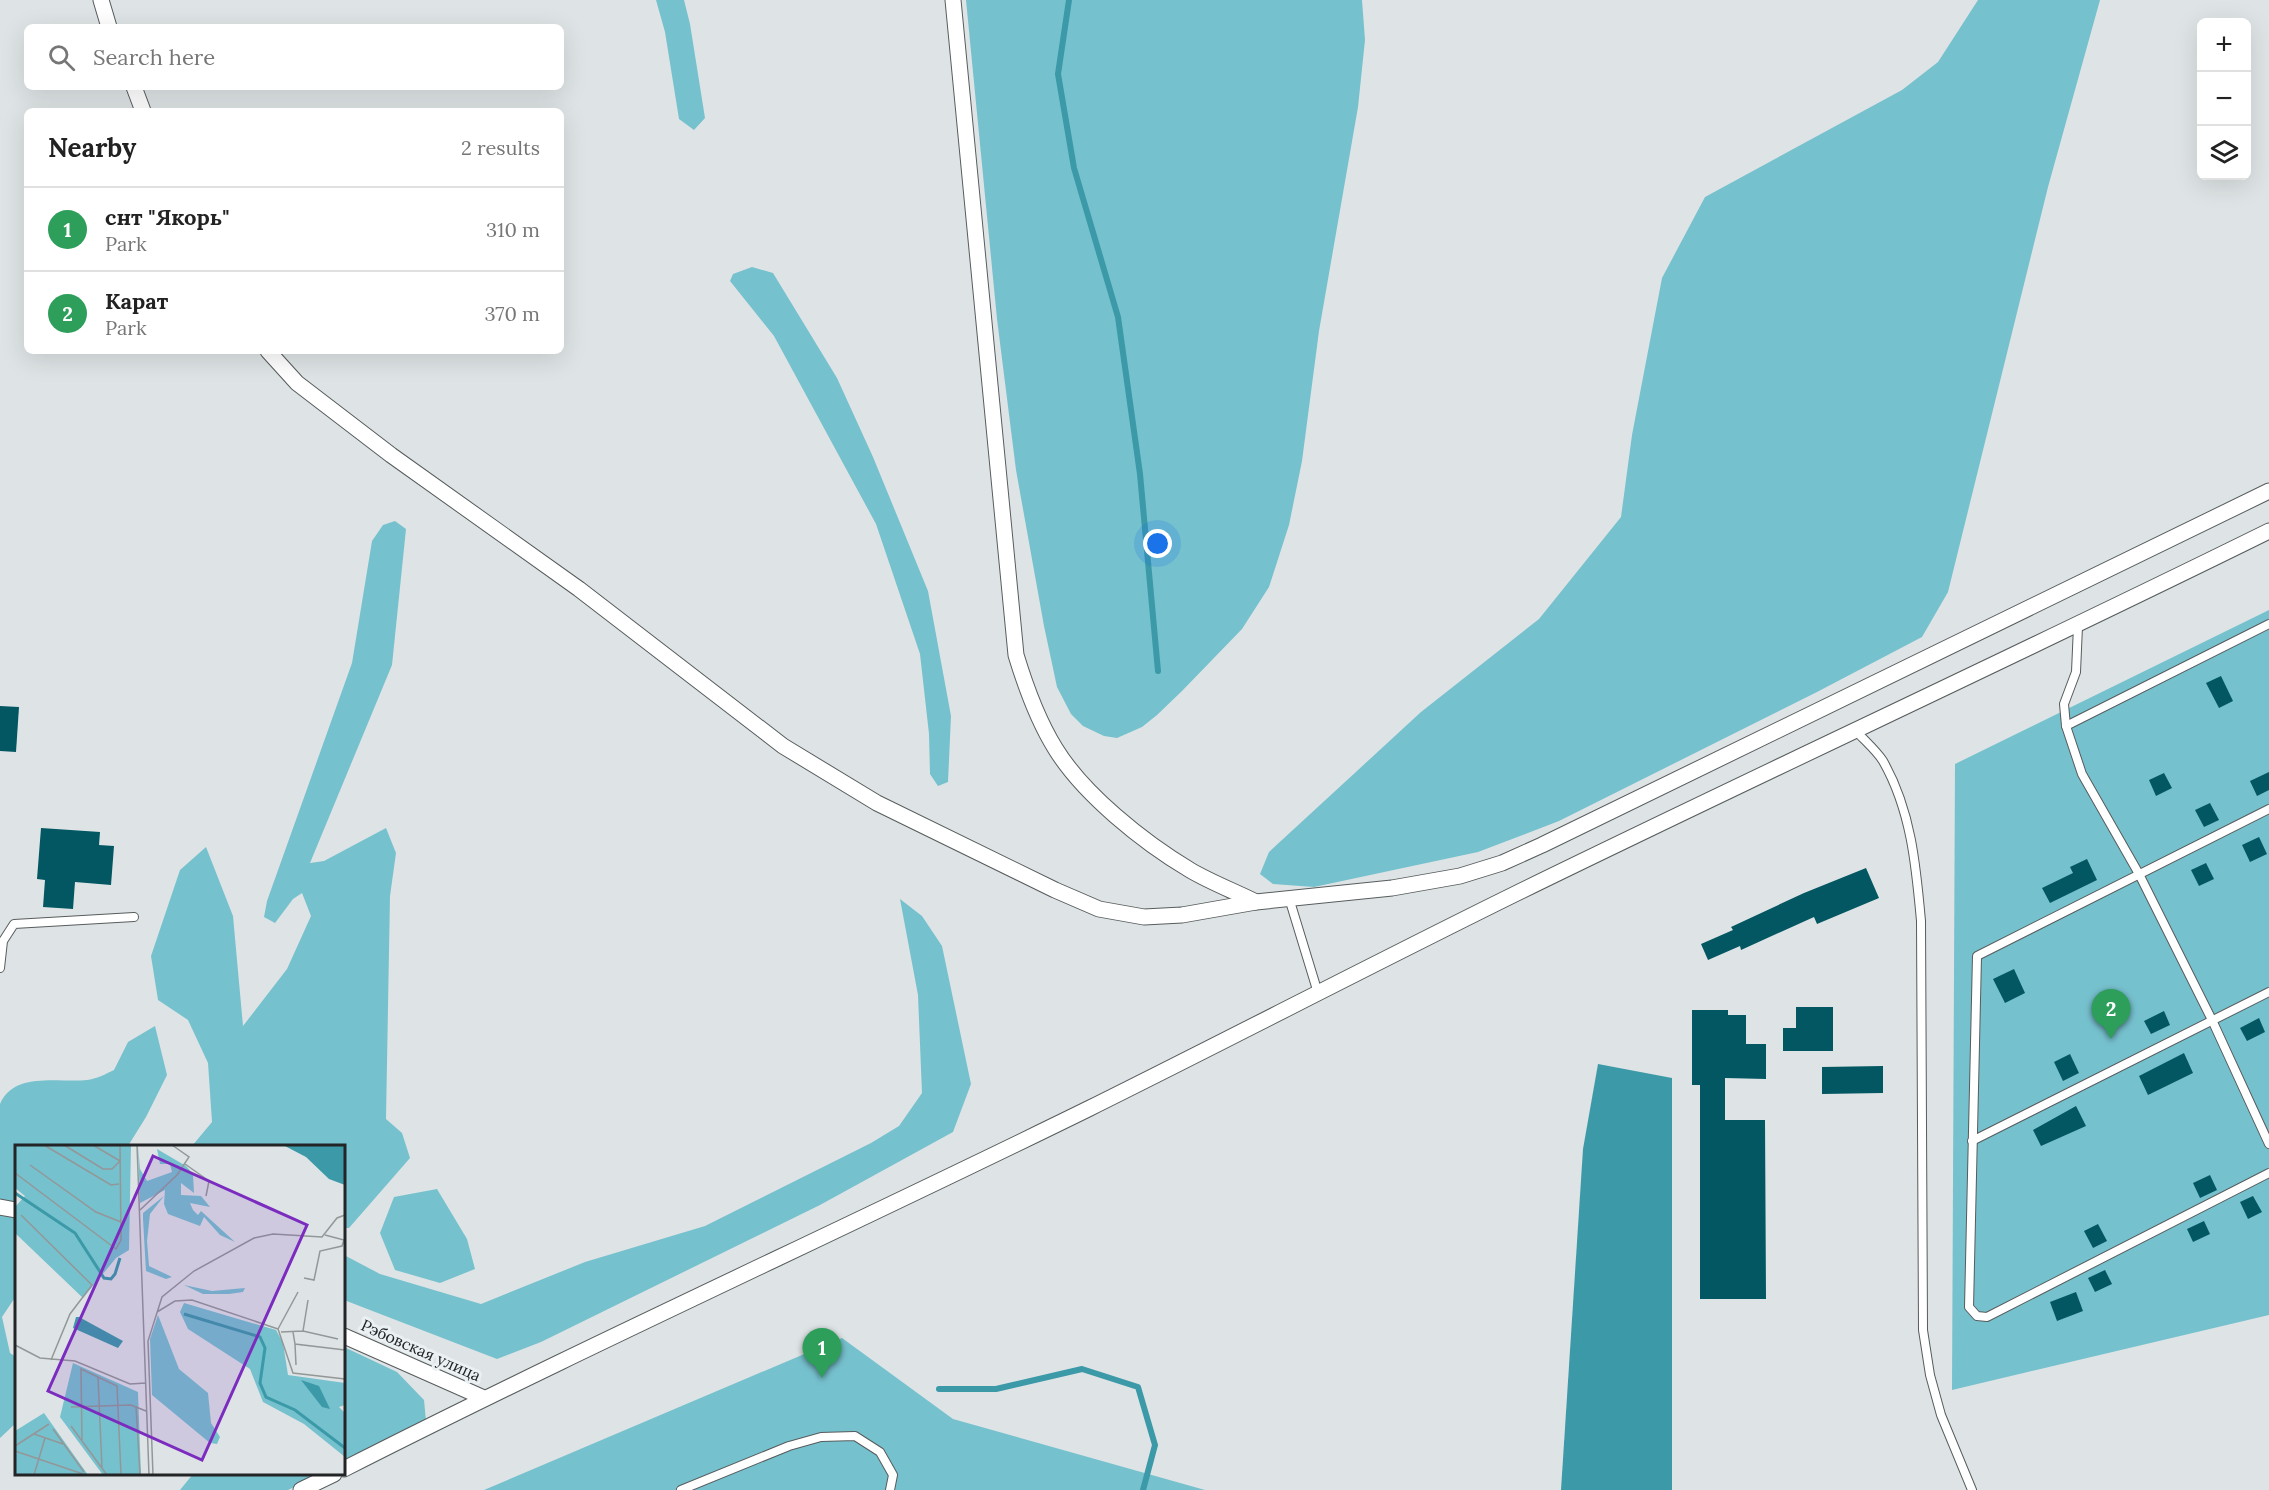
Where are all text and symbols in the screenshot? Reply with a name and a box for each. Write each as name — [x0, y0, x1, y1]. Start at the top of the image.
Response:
map controls — [2197, 18, 2251, 180]
button: + — [2197, 18, 2251, 72]
search box — [24, 24, 564, 90]
icon: search — [45, 41, 78, 74]
text: Search here — [93, 43, 215, 71]
button: − — [2197, 72, 2251, 126]
button: layers — [2197, 126, 2251, 180]
text: Nearby — [48, 131, 136, 164]
text: 2 results — [461, 135, 540, 160]
text: снт "Якорь" — [105, 203, 229, 231]
text: 1 — [63, 217, 72, 242]
text: 310 m — [486, 217, 540, 242]
text: Park — [105, 231, 147, 256]
text: Карат — [105, 287, 168, 315]
text: 2 — [62, 301, 73, 326]
text: 370 m — [485, 301, 540, 326]
text: Park — [105, 315, 147, 340]
your location — [1143, 529, 1172, 558]
pin: 2 — [2092, 990, 2130, 1039]
inset map — [15, 1145, 345, 1475]
street label: Рэбовская улица — [358, 1315, 484, 1385]
pin: 1 — [802, 1328, 842, 1378]

